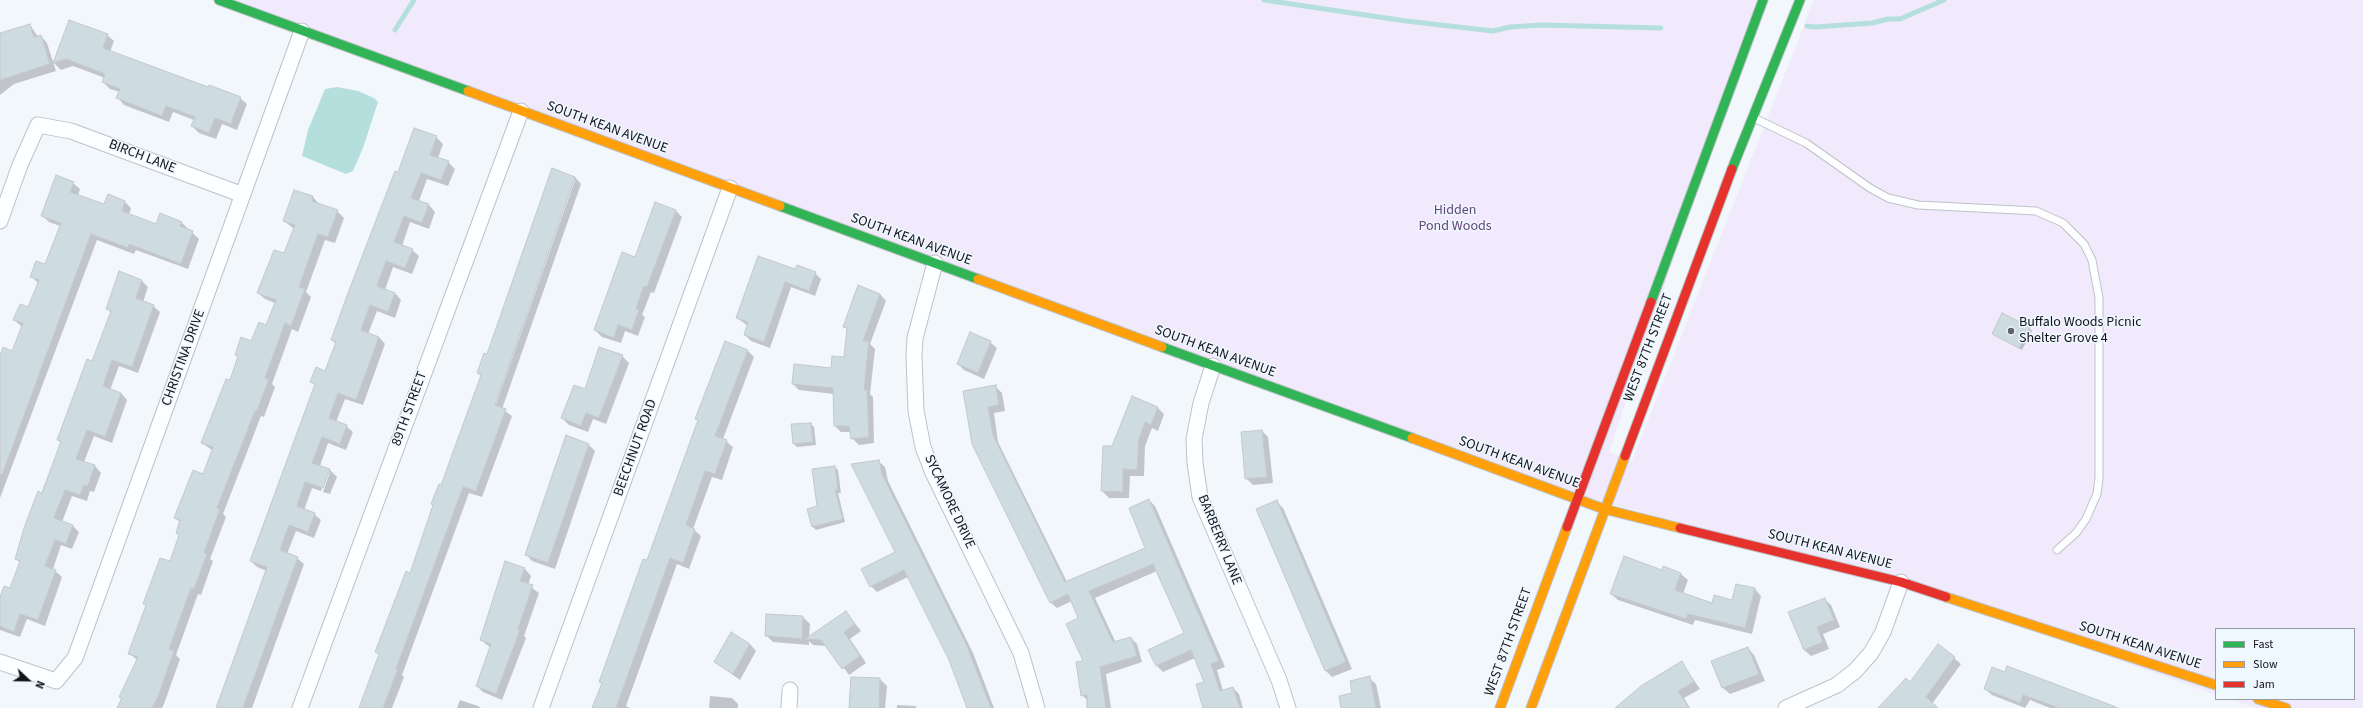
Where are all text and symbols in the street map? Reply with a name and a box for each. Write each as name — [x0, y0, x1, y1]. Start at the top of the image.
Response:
street label: SOUTH KEAN AVENUE — [544, 98, 670, 158]
street label: BIRCH LANE — [106, 136, 178, 178]
park label: Hidden Pond Woods — [1418, 203, 1492, 236]
street label: SOUTH KEAN AVENUE — [848, 210, 974, 270]
street label: WEST 87TH STREET — [1621, 292, 1677, 404]
street label: CHRISTINA DRIVE — [159, 307, 209, 409]
place label: Buffalo Woods Picnic Shelter Grove 4 — [2019, 315, 2142, 348]
street label: SOUTH KEAN AVENUE — [1152, 322, 1278, 382]
marker: Buffalo Woods Picnic Shelter Grove 4 — [2006, 326, 2016, 336]
street label: 89TH STREET — [389, 369, 431, 449]
street label: BEECHNUT ROAD — [611, 397, 661, 499]
street label: SOUTH KEAN AVENUE — [1456, 433, 1582, 493]
street label: SYCAMORE DRIVE — [920, 452, 978, 552]
street label: BARBERRY LANE — [1193, 493, 1245, 587]
street label: SOUTH KEAN AVENUE — [1766, 526, 1894, 574]
street label: WEST 87TH STREET — [1482, 585, 1536, 699]
street label: SOUTH KEAN AVENUE — [2077, 618, 2203, 674]
legend — [2215, 628, 2355, 700]
text: Fast — [2253, 636, 2273, 653]
text: Slow — [2253, 656, 2278, 673]
north arrow — [8, 660, 48, 700]
text: Jam — [2253, 676, 2275, 693]
text: N — [31, 678, 48, 691]

